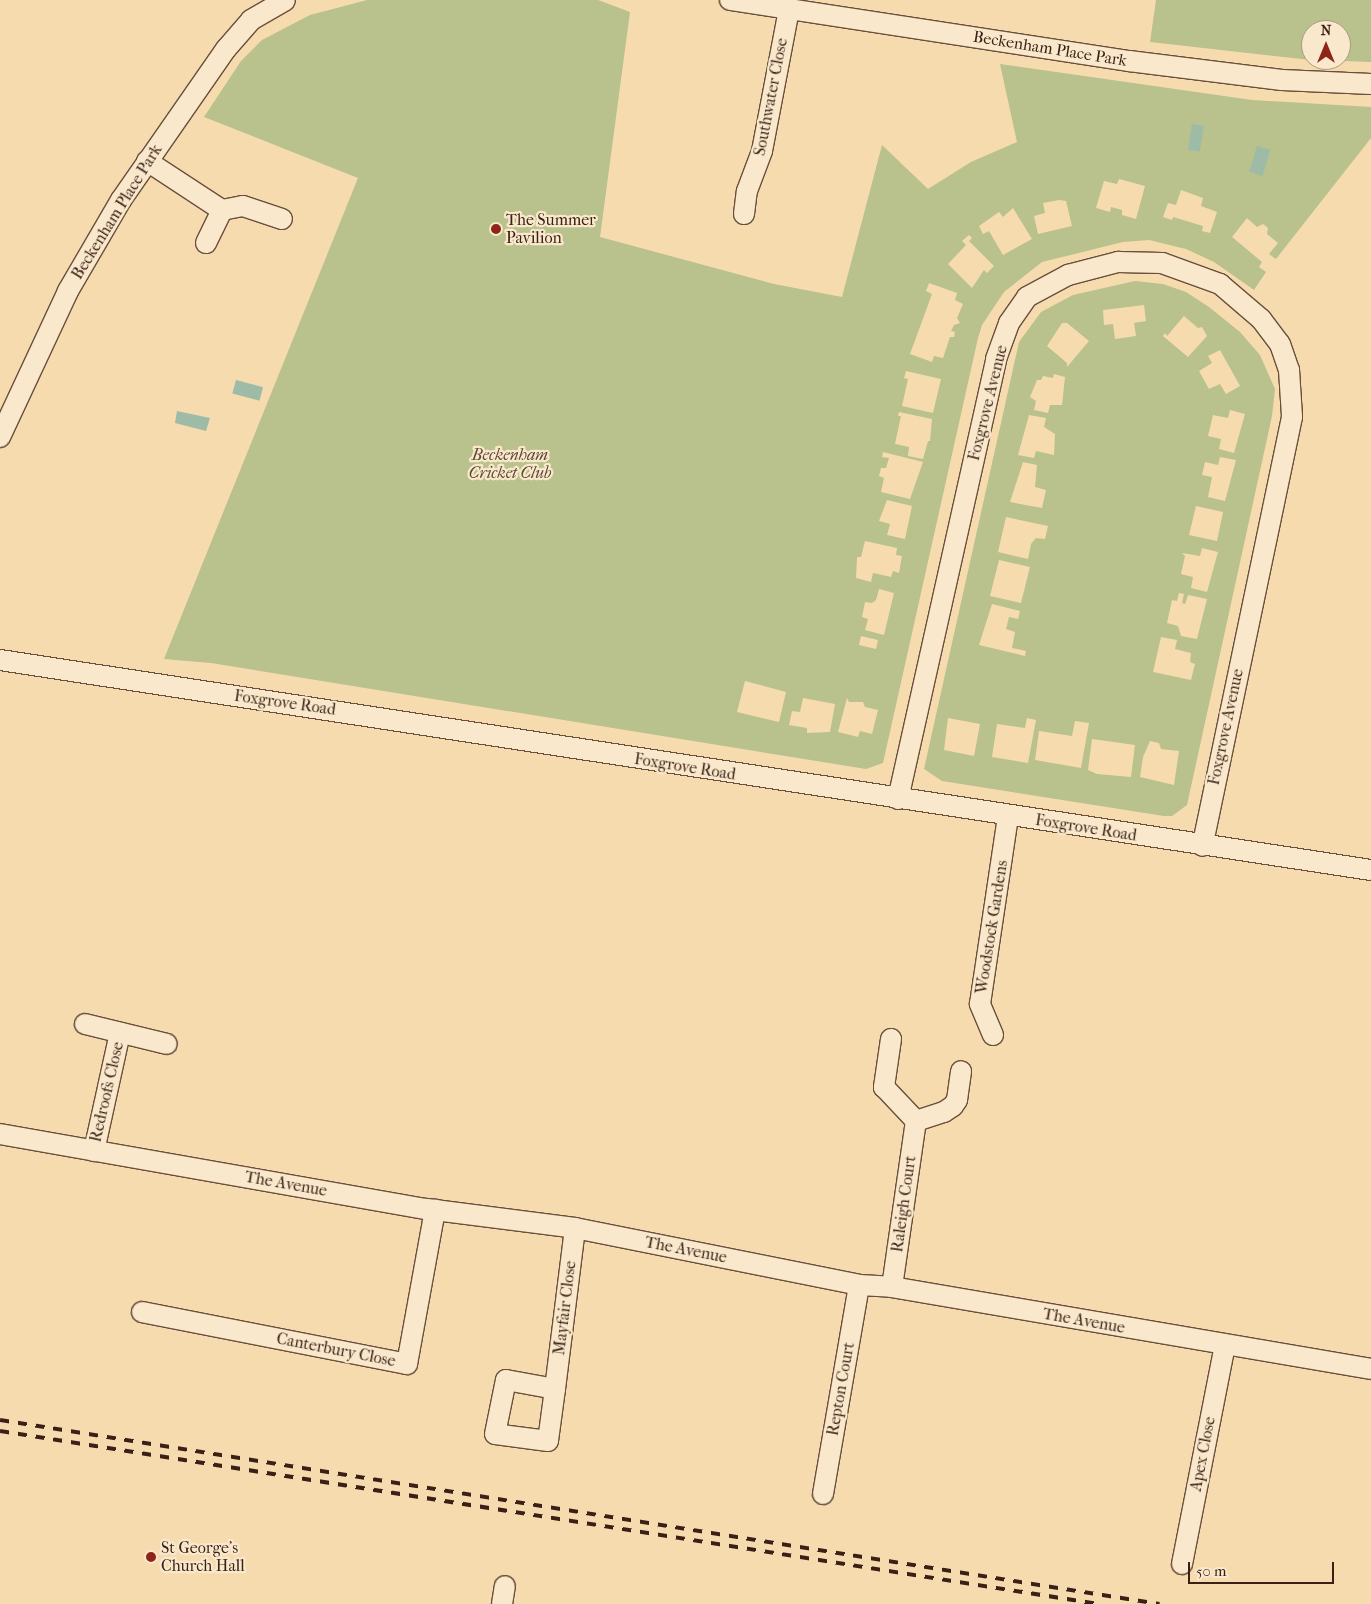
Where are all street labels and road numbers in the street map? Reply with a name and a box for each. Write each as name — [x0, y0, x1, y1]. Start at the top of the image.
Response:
street label: Beckenham Place Park — [972, 27, 1128, 71]
street label: Southwater Close — [750, 36, 792, 158]
street label: Beckenham Place Park — [68, 141, 166, 283]
street label: Foxgrove Avenue — [964, 343, 1012, 463]
street label: Foxgrove Avenue — [1204, 667, 1248, 787]
street label: Foxgrove Road — [233, 686, 337, 720]
street label: Foxgrove Road — [633, 750, 737, 784]
street label: Foxgrove Road — [1034, 811, 1138, 845]
street label: Woodstock Gardens — [972, 859, 1012, 995]
street label: Redroofs Close — [86, 1040, 128, 1144]
street label: Raleigh Court — [888, 1154, 920, 1254]
street label: The Avenue — [243, 1167, 329, 1201]
street label: The Avenue — [643, 1233, 729, 1267]
street label: Mayfair Close — [550, 1260, 580, 1356]
street label: The Avenue — [1041, 1304, 1127, 1338]
street label: Canterbury Close — [275, 1329, 397, 1371]
street label: Repton Court — [823, 1341, 859, 1437]
street label: Apex Close — [1186, 1415, 1220, 1493]

